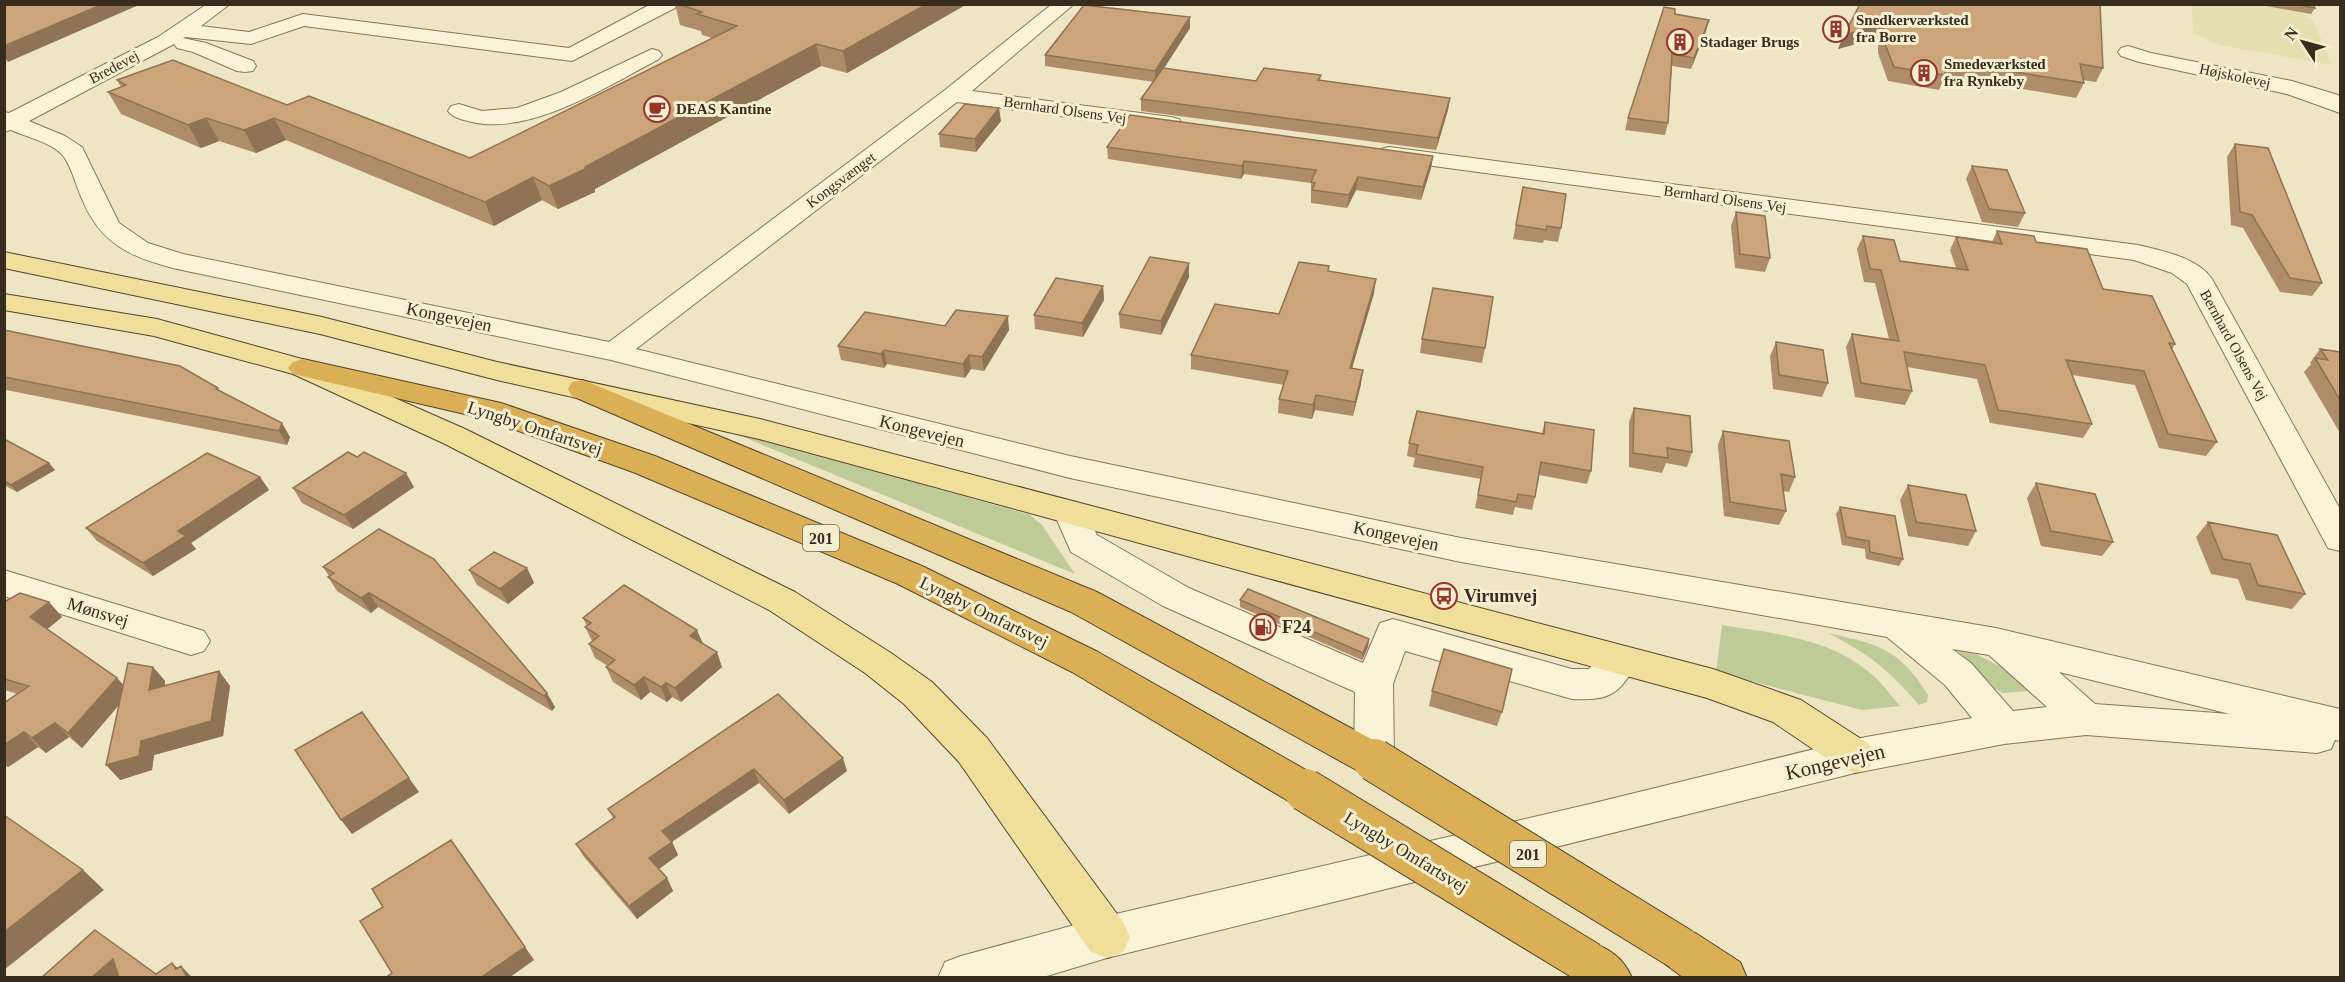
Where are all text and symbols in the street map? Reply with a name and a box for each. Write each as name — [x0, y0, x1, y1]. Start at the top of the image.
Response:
place label: Snedkerværksted fra Borre — [1856, 12, 1969, 45]
north arrow — [2273, 12, 2333, 72]
building icon: Snedkerværksted fra Borre — [1821, 14, 1851, 44]
text: N — [2281, 23, 2302, 43]
building icon: Stadager Brugs — [1665, 27, 1695, 57]
place label: Stadager Brugs — [1700, 34, 1799, 50]
street label: Bredevej — [86, 47, 142, 87]
place label: Smedeværksted fra Rynkeby — [1944, 56, 2046, 89]
building icon: Smedeværksted fra Rynkeby — [1909, 58, 1939, 88]
street label: Højskolevej — [2198, 61, 2272, 91]
street label: Bernhard Olsens Vej — [1003, 93, 1127, 127]
cafe icon: DEAS Kantine — [642, 94, 672, 124]
place label: DEAS Kantine — [676, 101, 772, 117]
street label: Kongsvænget — [803, 148, 879, 211]
street label: Bernhard Olsens Vej — [1663, 182, 1787, 216]
street label: Bernhard Olsens Vej — [2197, 287, 2271, 403]
street label: Kongevejen — [404, 298, 494, 336]
street label: Lyngby Omfartsvej — [465, 397, 605, 459]
street label: Kongevejen — [877, 411, 967, 451]
street label: Kongevejen — [1351, 517, 1441, 555]
road number: 201 — [803, 525, 839, 551]
street label: Lyngby Omfartsvej — [916, 572, 1052, 652]
bus stop icon: Virumvej — [1429, 581, 1459, 611]
place label: Virumvej — [1464, 586, 1537, 606]
street label: Mønsvej — [65, 593, 131, 631]
fuel station icon: F24 — [1248, 612, 1278, 642]
place label: F24 — [1282, 617, 1311, 637]
street label: Kongevejen — [1783, 739, 1888, 785]
street label: Lyngby Omfartsvej — [1341, 807, 1471, 897]
road number: 201 — [1510, 841, 1546, 867]

